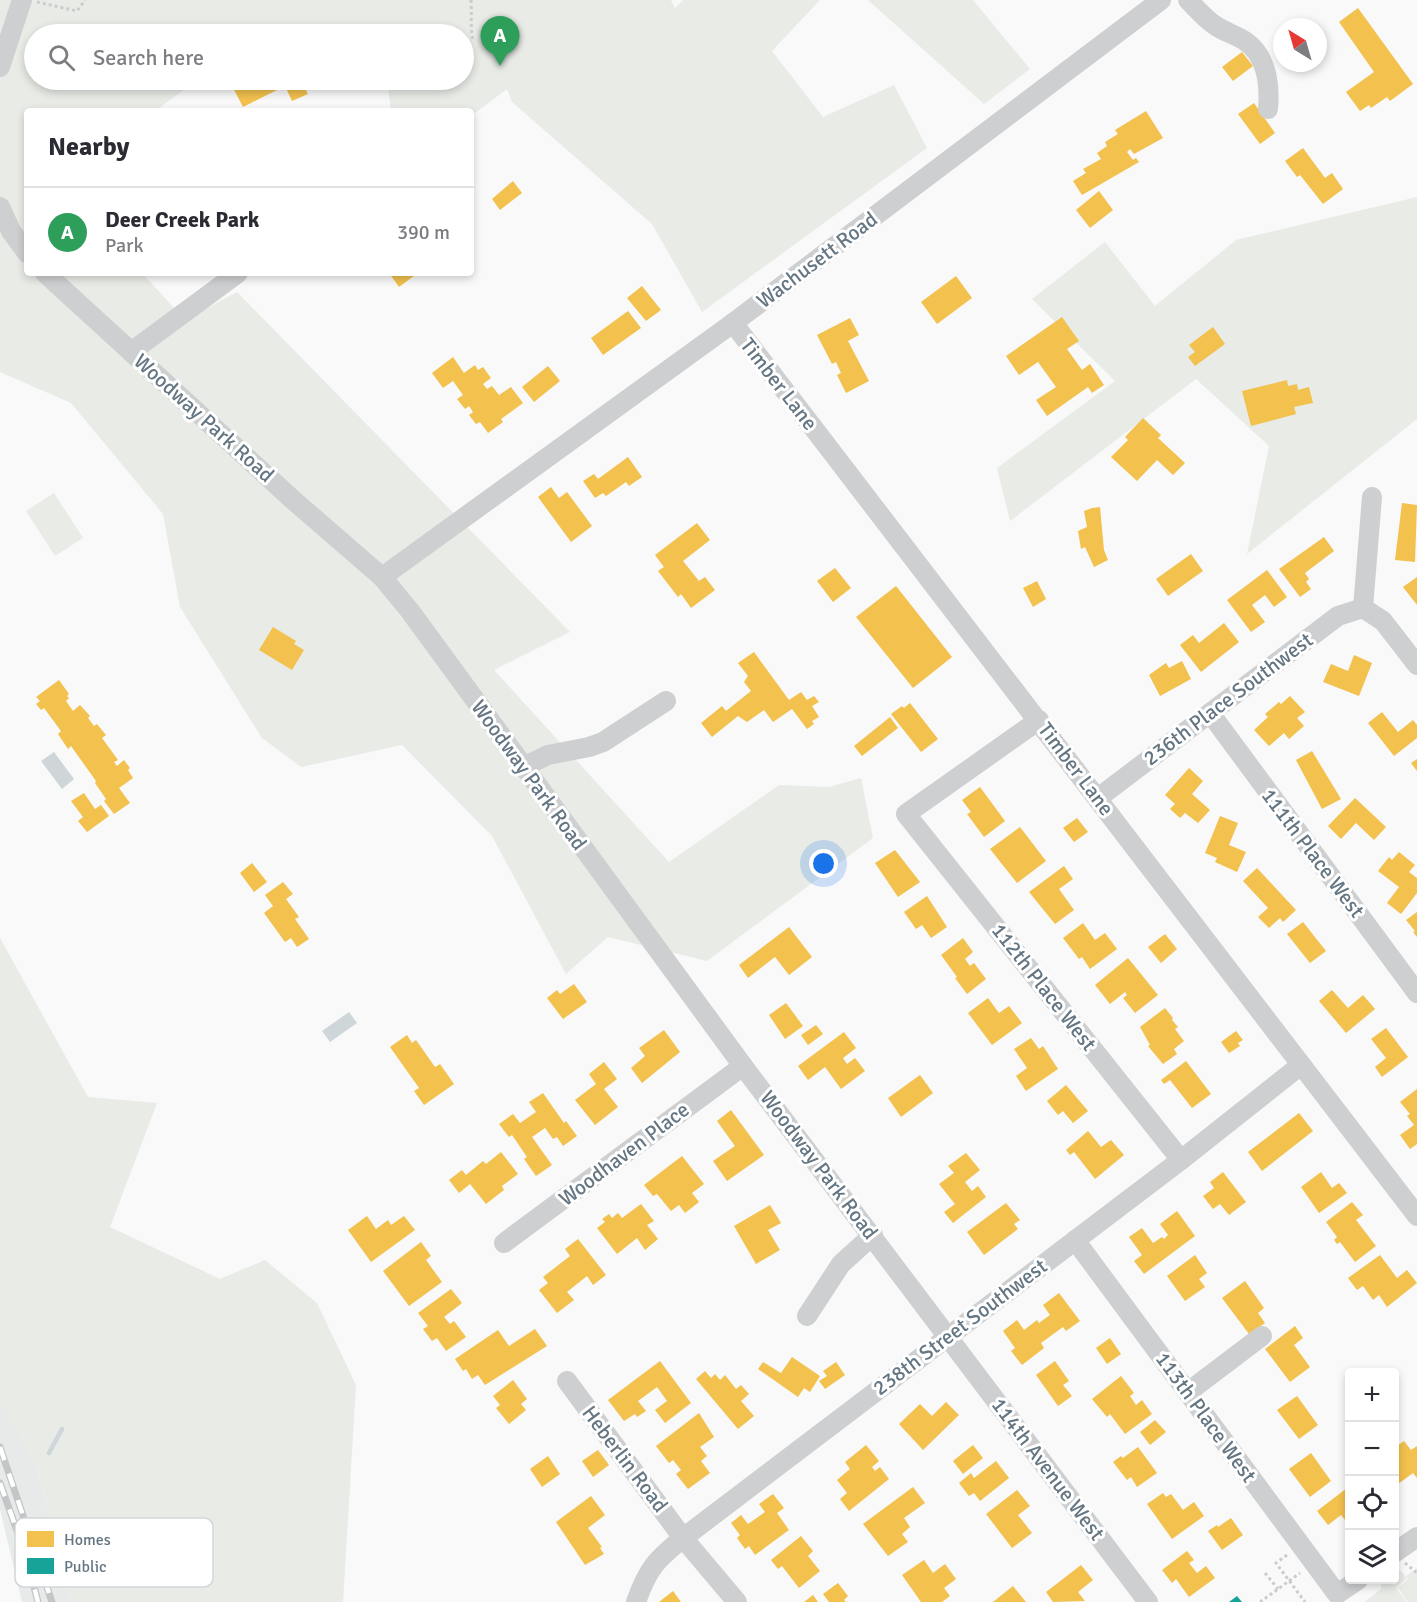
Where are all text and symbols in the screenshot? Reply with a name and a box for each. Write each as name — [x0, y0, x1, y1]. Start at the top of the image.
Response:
pin: A — [480, 16, 520, 66]
north arrow — [1273, 18, 1327, 72]
search box — [24, 24, 474, 90]
icon: search — [45, 41, 78, 74]
text: Search here — [93, 44, 204, 71]
text: Nearby — [48, 131, 129, 163]
text: Deer Creek Park — [105, 206, 259, 233]
street label: Wachusett Road — [751, 206, 883, 314]
text: A — [61, 220, 74, 245]
text: 390 m — [397, 220, 450, 245]
text: Park — [105, 233, 143, 258]
street label: Timber Lane — [735, 333, 823, 435]
street label: Woodway Park Road — [129, 348, 279, 488]
street label: 236th Place Southwest — [1138, 627, 1318, 771]
street label: Woodway Park Road — [466, 695, 592, 855]
street label: Timber Lane — [1032, 717, 1120, 821]
street label: 111th Place West — [1256, 783, 1370, 923]
your location — [809, 849, 838, 878]
street label: 112th Place West — [986, 918, 1102, 1056]
street label: Woodway Park Road — [755, 1085, 883, 1245]
street label: Woodhaven Place — [554, 1097, 694, 1211]
street label: 238th Street Southwest — [868, 1253, 1052, 1401]
street label: 113th Place West — [1150, 1347, 1262, 1487]
map controls — [1345, 1368, 1399, 1584]
button: + — [1345, 1368, 1399, 1422]
street label: 114th Avenue West — [986, 1393, 1110, 1545]
street label: Heberlin Road — [576, 1401, 674, 1517]
button: − — [1345, 1422, 1399, 1476]
button: locate — [1345, 1476, 1399, 1530]
legend — [15, 1518, 213, 1587]
text: Homes — [64, 1530, 111, 1550]
button: layers — [1345, 1530, 1399, 1584]
text: Public — [64, 1557, 107, 1577]

